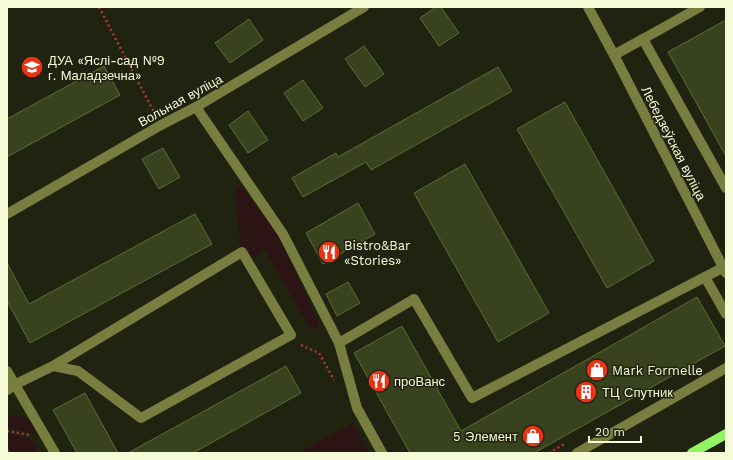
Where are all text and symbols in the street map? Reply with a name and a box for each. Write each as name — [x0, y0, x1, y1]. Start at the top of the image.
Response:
place label: ДУА «Яслі-сад №9 г. Маладзечна» — [48, 53, 165, 83]
school or university icon: ДУА «Яслі-сад №9 г. Маладзечна» — [19, 54, 45, 80]
street label: Вольная вуліца — [136, 71, 226, 130]
street label: Лебедзеўская вуліца — [638, 84, 709, 204]
place label: Bistro&Bar «Stories» — [344, 238, 410, 268]
restaurant icon: Bistro&Bar «Stories» — [316, 239, 342, 265]
shop icon: Mark Formelle — [584, 357, 610, 383]
place label: Mark Formelle — [612, 363, 703, 378]
restaurant icon: проВанс — [366, 368, 392, 394]
place label: проВанс — [394, 374, 446, 389]
building icon: ТЦ Спутник — [573, 379, 599, 405]
place label: ТЦ Спутник — [602, 385, 673, 400]
scale bar — [589, 418, 641, 444]
shop icon: 5 Элемент — [520, 423, 546, 449]
text: 20 m — [595, 425, 625, 439]
place label: 5 Элемент — [453, 429, 518, 444]

